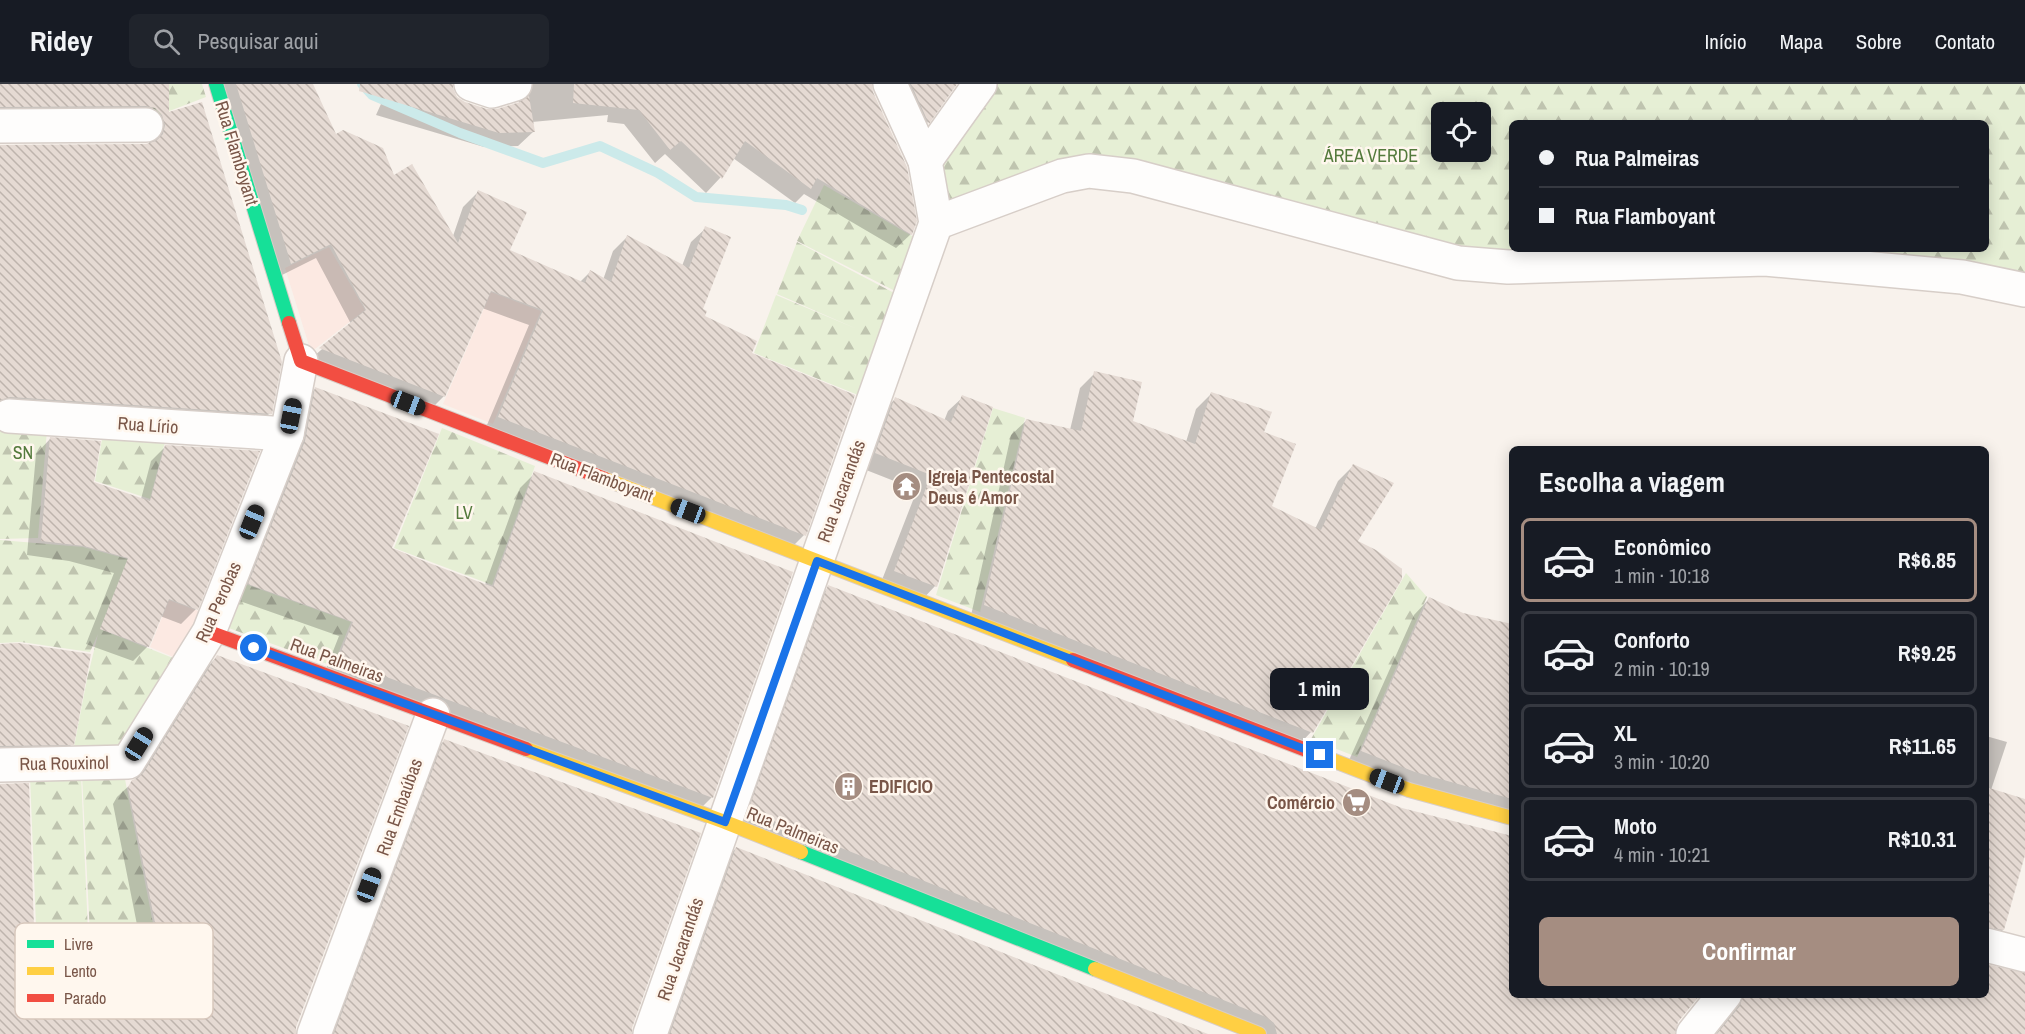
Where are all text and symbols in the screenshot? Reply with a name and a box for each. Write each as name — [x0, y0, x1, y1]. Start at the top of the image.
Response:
search box — [129, 14, 549, 68]
text: Ridey — [30, 22, 93, 60]
icon: search — [150, 25, 183, 58]
text: Pesquisar aqui — [198, 26, 319, 56]
text: Início — [1705, 27, 1747, 56]
text: Mapa — [1780, 27, 1823, 56]
text: Sobre — [1856, 27, 1902, 56]
text: Contato — [1935, 27, 1995, 56]
street label: Rua Flamboyant — [209, 98, 265, 208]
map controls — [1431, 102, 1491, 162]
button: locate — [1431, 102, 1491, 162]
park label: ÁREA VERDE — [1323, 143, 1418, 168]
text: Rua Palmeiras — [1575, 143, 1699, 173]
text: Rua Flamboyant — [1575, 201, 1715, 231]
car — [388, 388, 428, 418]
car — [279, 397, 303, 435]
street label: Rua Lírio — [117, 410, 179, 440]
street label: Rua Jacarandás — [811, 436, 871, 546]
park label: SN — [13, 440, 33, 465]
street label: Rua Flamboyant — [547, 446, 657, 508]
place label: Igreja Pentecostal Deus é Amor — [928, 464, 1054, 510]
text: Escolha a viagem — [1539, 464, 1725, 500]
temple icon: Igreja Pentecostal Deus é Amor — [891, 470, 923, 502]
car — [668, 496, 708, 526]
park label: LV — [456, 500, 473, 525]
car — [237, 502, 267, 542]
text: Econômico — [1614, 532, 1711, 562]
icon: car — [1542, 533, 1596, 587]
text: R$6.85 — [1898, 545, 1956, 575]
street label: Rua Perobas — [189, 558, 247, 646]
text: 1 min · 10:18 — [1614, 562, 1710, 589]
text: Conforto — [1614, 625, 1690, 655]
icon: car — [1542, 626, 1596, 680]
street label: Rua Palmeiras — [287, 632, 387, 688]
route start — [240, 634, 267, 661]
text: R$9.25 — [1898, 638, 1956, 668]
text: 2 min · 10:19 — [1614, 655, 1710, 682]
callout: 1 min — [1270, 668, 1370, 710]
text: 1 min — [1298, 675, 1341, 702]
text: XL — [1614, 718, 1637, 748]
icon: car — [1542, 719, 1596, 773]
car — [122, 724, 156, 764]
text: R$11.65 — [1889, 731, 1956, 761]
route end — [1306, 741, 1333, 768]
text: 3 min · 10:20 — [1614, 748, 1710, 775]
street label: Rua Rouxinol — [19, 750, 109, 776]
street label: Rua Embaúbas — [370, 755, 428, 859]
car — [1367, 766, 1407, 796]
building icon: EDIFICIO — [832, 770, 864, 802]
place label: EDIFICIO — [869, 774, 933, 799]
supermarket icon: Comércio — [1340, 786, 1372, 818]
place label: Comércio — [1267, 790, 1335, 815]
street label: Rua Palmeiras — [743, 800, 843, 860]
text: Moto — [1614, 811, 1657, 841]
icon: car — [1542, 812, 1596, 866]
text: R$10.31 — [1888, 824, 1956, 854]
text: 4 min · 10:21 — [1614, 841, 1710, 868]
car — [354, 865, 384, 905]
street label: Rua Jacarandás — [651, 894, 709, 1004]
button: Confirmar — [1539, 917, 1959, 986]
legend — [15, 923, 213, 1019]
text: Livre — [64, 933, 93, 955]
text: Lento — [64, 960, 97, 982]
text: Parado — [64, 987, 106, 1009]

